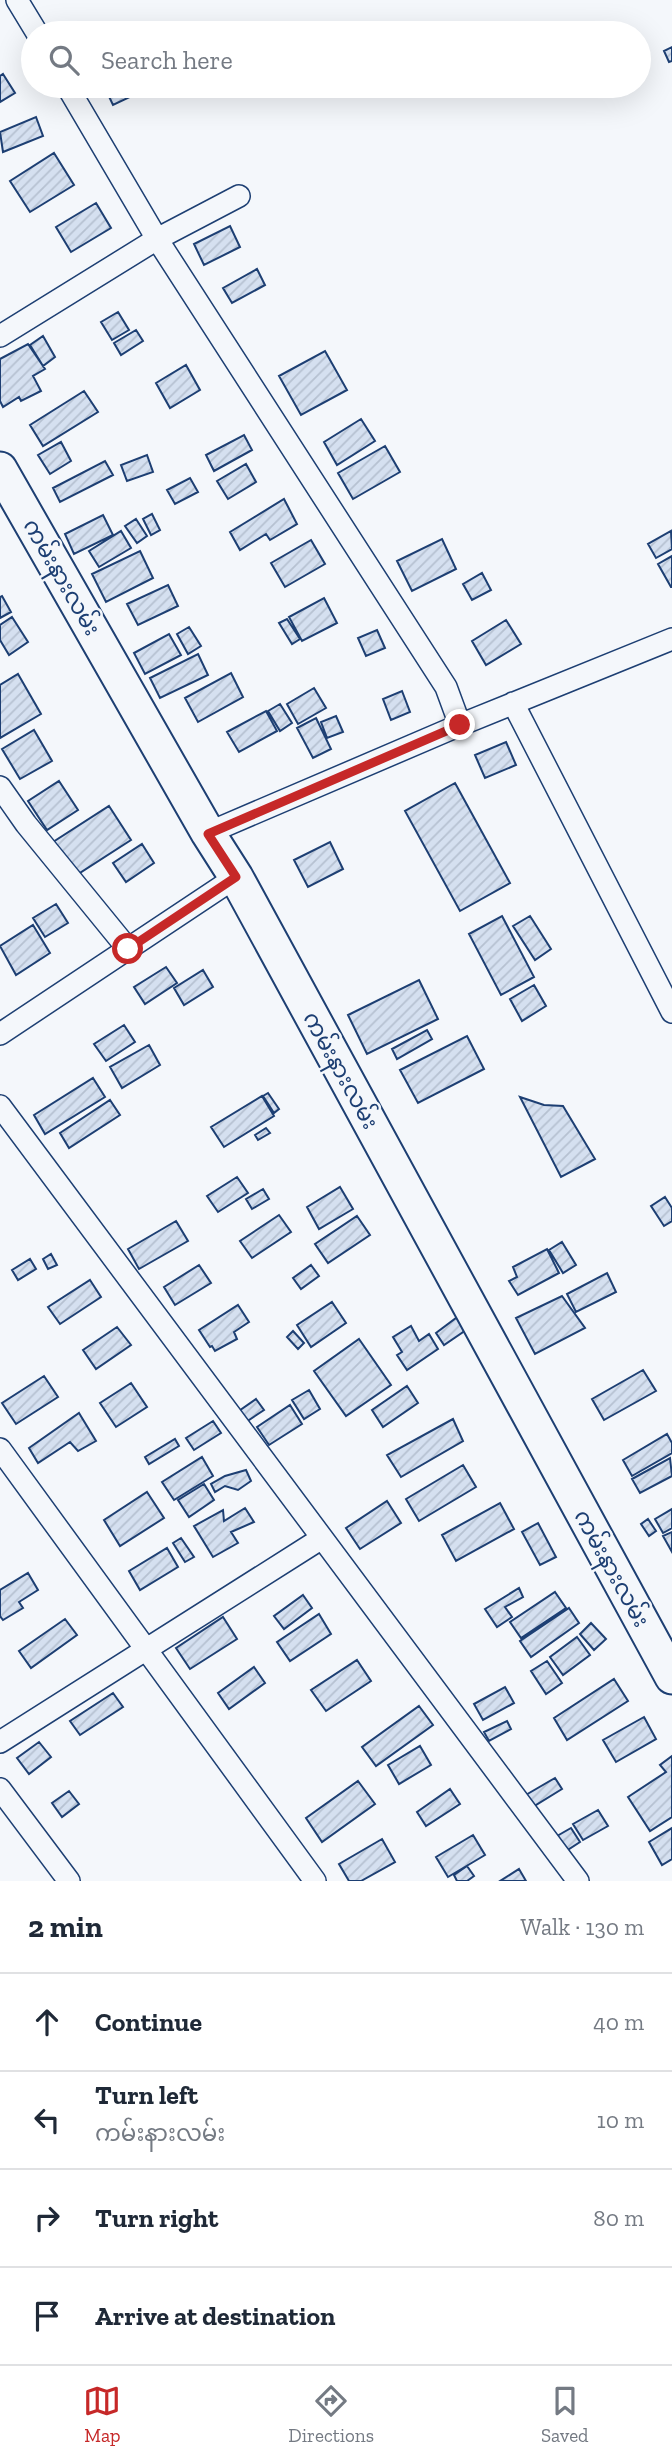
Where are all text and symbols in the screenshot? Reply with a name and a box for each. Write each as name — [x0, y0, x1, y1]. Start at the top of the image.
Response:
search box — [21, 21, 651, 98]
icon: search — [45, 41, 83, 79]
text: Search here — [101, 44, 233, 76]
street label: ကမ်းနားလမ်း — [13, 513, 108, 643]
route end — [444, 709, 475, 740]
route start — [112, 933, 143, 964]
street label: ကမ်းနားလမ်း — [293, 1005, 387, 1136]
street label: ကမ်းနားလမ်း — [564, 1503, 658, 1634]
text: 2 min — [28, 1909, 103, 1945]
text: Walk · 130 m — [520, 1913, 644, 1941]
icon: ahead — [28, 2003, 66, 2041]
text: Continue — [95, 2006, 202, 2038]
text: 40 m — [593, 2008, 644, 2036]
text: Turn left — [95, 2079, 198, 2111]
icon: left — [28, 2101, 66, 2139]
text: 10 m — [597, 2106, 644, 2134]
text: ကမ်းနားလမ်း — [95, 2119, 225, 2147]
icon: right — [28, 2199, 66, 2237]
text: Turn right — [95, 2202, 218, 2234]
text: 80 m — [593, 2204, 644, 2232]
icon: arrive — [28, 2297, 66, 2335]
text: Arrive at destination — [95, 2300, 335, 2332]
tab: Map — [83, 2382, 121, 2447]
tab: Directions — [288, 2382, 374, 2447]
tab: Saved — [541, 2382, 589, 2447]

